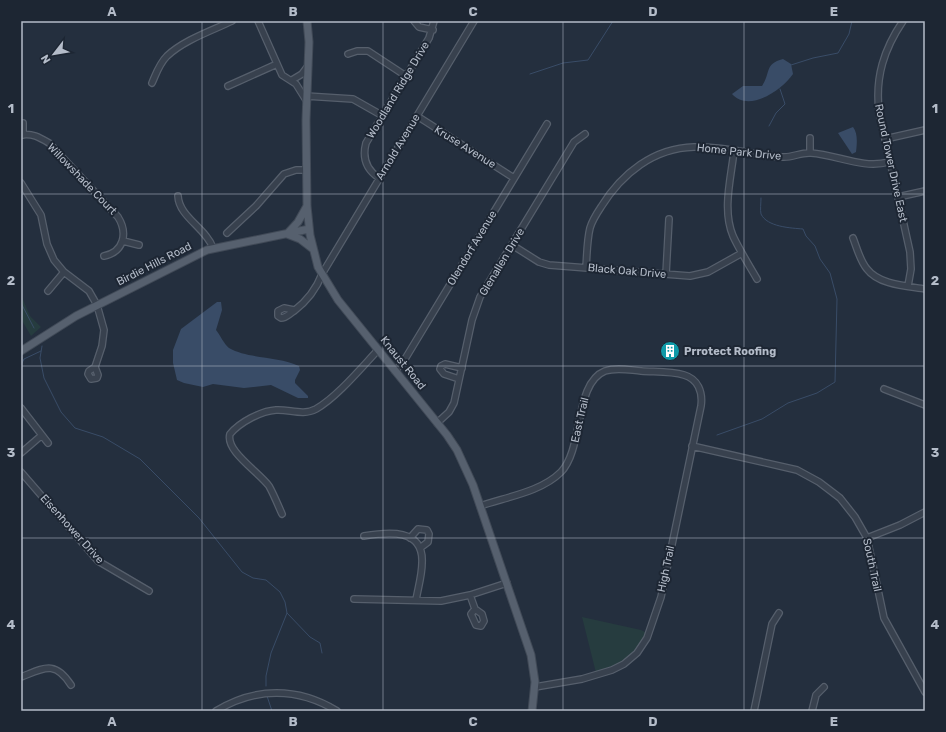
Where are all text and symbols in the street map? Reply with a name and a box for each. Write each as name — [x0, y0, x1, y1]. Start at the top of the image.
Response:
text: A — [107, 4, 117, 19]
text: B — [288, 4, 298, 19]
text: C — [468, 4, 478, 19]
text: D — [648, 4, 658, 19]
text: E — [830, 4, 838, 19]
north arrow — [34, 34, 74, 74]
street label: Woodland Ridge Drive — [364, 39, 432, 141]
text: N — [38, 52, 53, 66]
text: 1 — [8, 101, 14, 116]
text: 1 — [932, 101, 938, 116]
street label: Round Tower Drive East — [872, 103, 910, 224]
street label: Arnold Avenue — [373, 112, 423, 182]
street label: Kruse Avenue — [432, 123, 498, 171]
street label: Willowshade Court — [45, 141, 120, 218]
street label: Home Park Drive — [696, 141, 782, 163]
street label: Olendorf Avenue — [445, 208, 499, 288]
street label: Glenallen Drive — [477, 226, 527, 298]
street label: Birdie Hills Road — [114, 240, 194, 288]
street label: Black Oak Drive — [587, 261, 667, 281]
text: 2 — [7, 273, 15, 288]
text: 2 — [931, 273, 939, 288]
street label: Knaust Road — [378, 334, 428, 392]
building icon: Prrotect Roofing — [659, 340, 681, 362]
place label: Prrotect Roofing — [684, 345, 776, 358]
street label: East Trail — [568, 396, 592, 444]
text: 3 — [7, 445, 16, 460]
text: 3 — [931, 445, 940, 460]
street label: Eisenhower Drive — [38, 492, 106, 566]
street label: South Trail — [860, 537, 884, 593]
street label: High Trail — [655, 545, 677, 593]
text: 4 — [7, 617, 16, 632]
text: 4 — [931, 617, 940, 632]
text: A — [107, 714, 117, 729]
text: B — [288, 714, 298, 729]
text: C — [468, 714, 478, 729]
text: D — [648, 714, 658, 729]
text: E — [830, 714, 838, 729]

